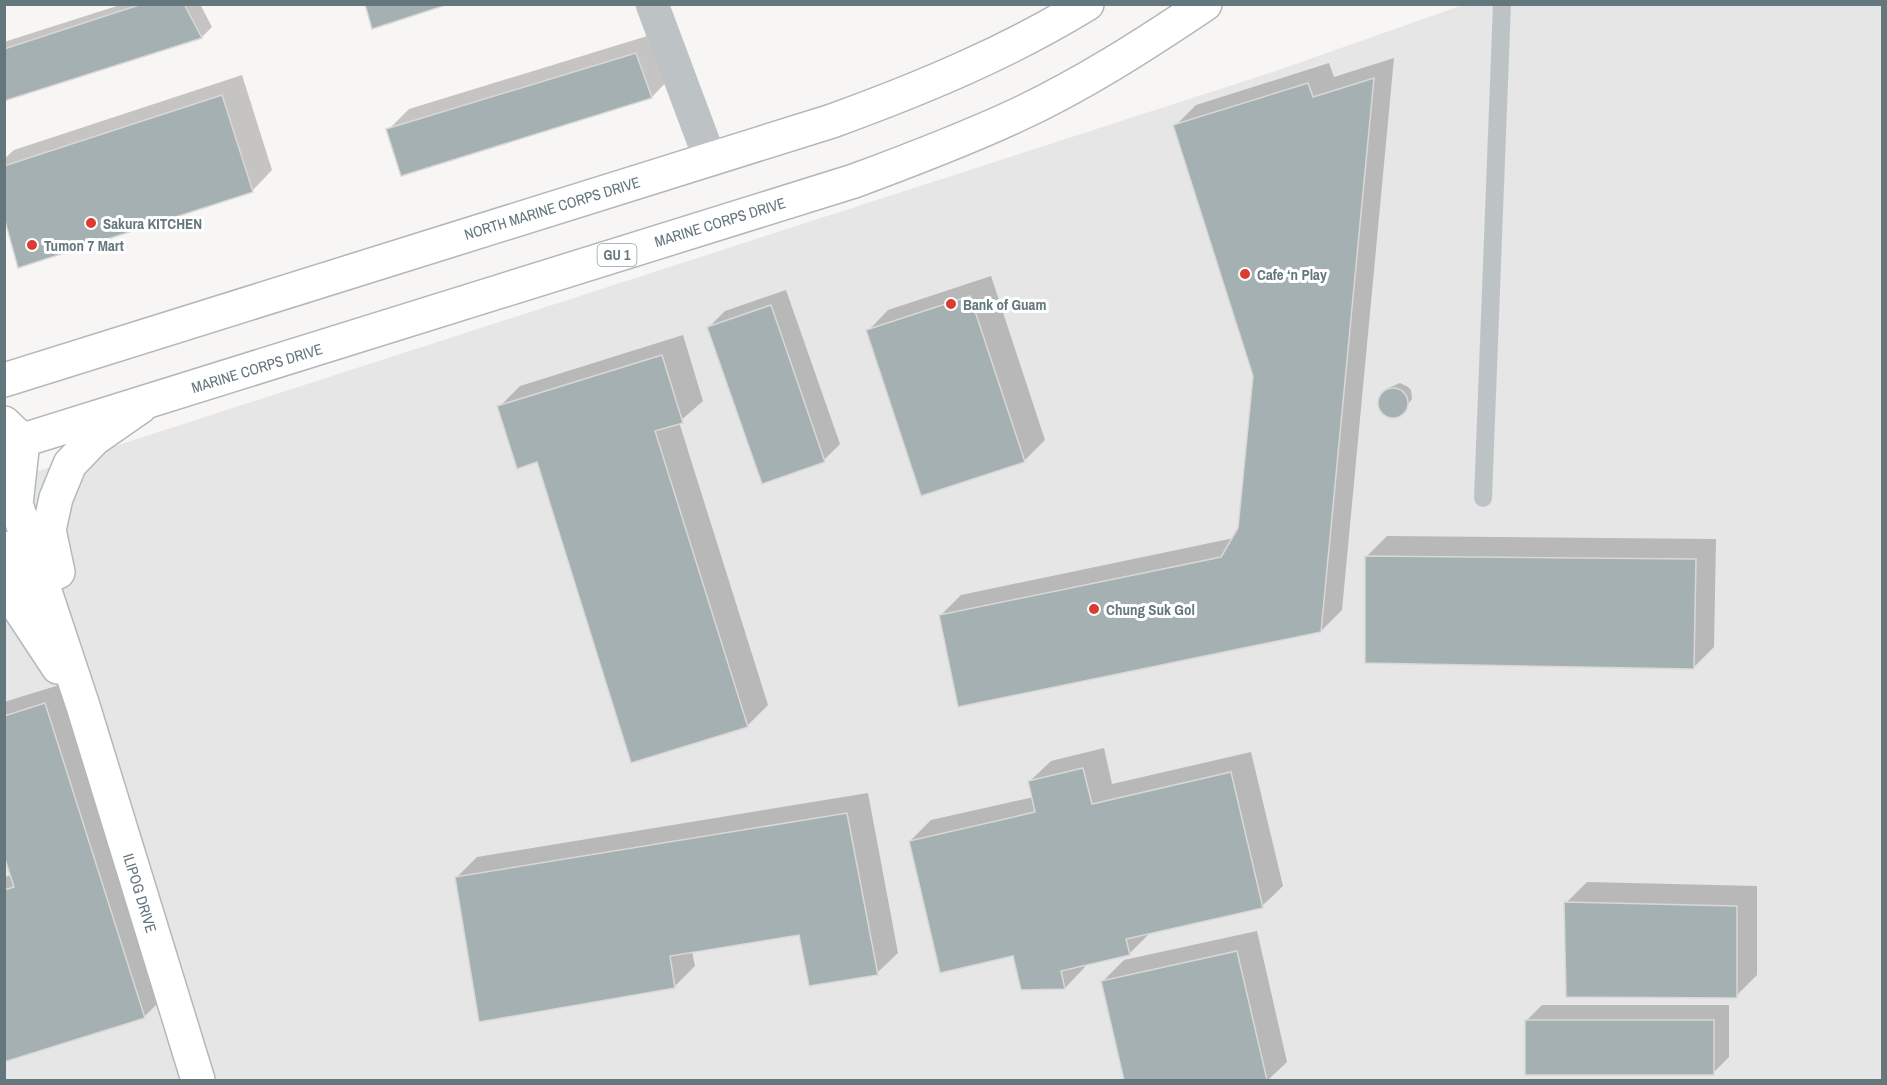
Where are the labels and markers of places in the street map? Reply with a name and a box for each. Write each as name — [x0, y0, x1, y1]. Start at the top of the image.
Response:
place label: Sakura KITCHEN — [103, 213, 202, 234]
marker: Sakura KITCHEN — [84, 216, 98, 230]
place label: Tumon 7 Mart — [44, 235, 124, 256]
marker: Tumon 7 Mart — [25, 238, 39, 252]
place label: Cafe ‘n Play — [1257, 264, 1327, 285]
marker: Cafe ‘n Play — [1238, 267, 1252, 281]
place label: Bank of Guam — [963, 294, 1046, 315]
marker: Bank of Guam — [944, 297, 958, 311]
place label: Chung Suk Gol — [1106, 599, 1195, 620]
marker: Chung Suk Gol — [1087, 602, 1101, 616]

